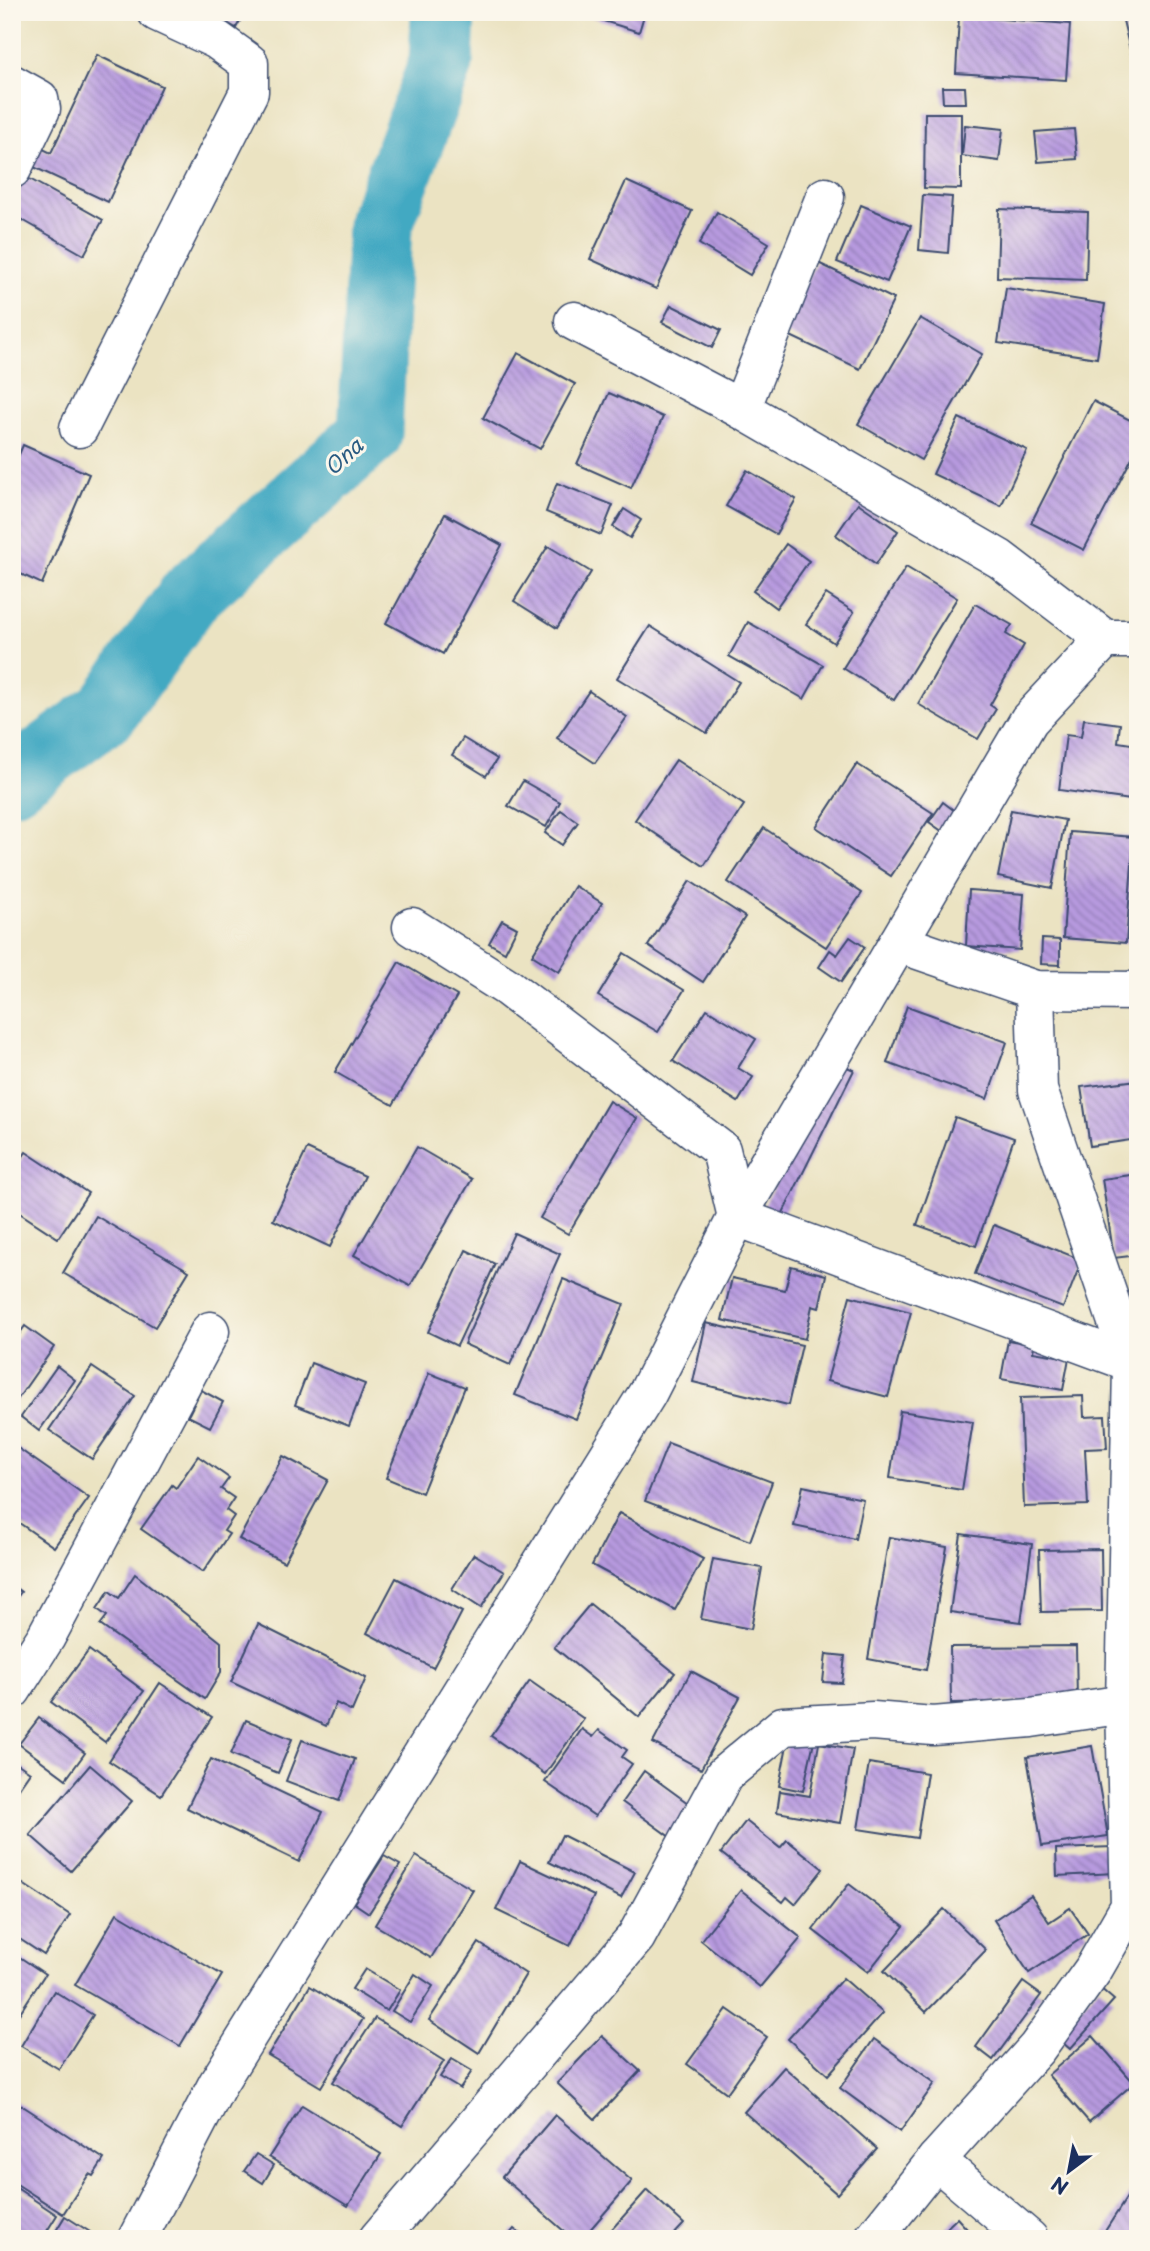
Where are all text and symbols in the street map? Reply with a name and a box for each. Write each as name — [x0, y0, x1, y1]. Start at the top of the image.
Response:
water label: Ona — [316, 429, 370, 482]
north arrow — [1034, 2136, 1104, 2206]
text: N — [1046, 2170, 1073, 2202]

